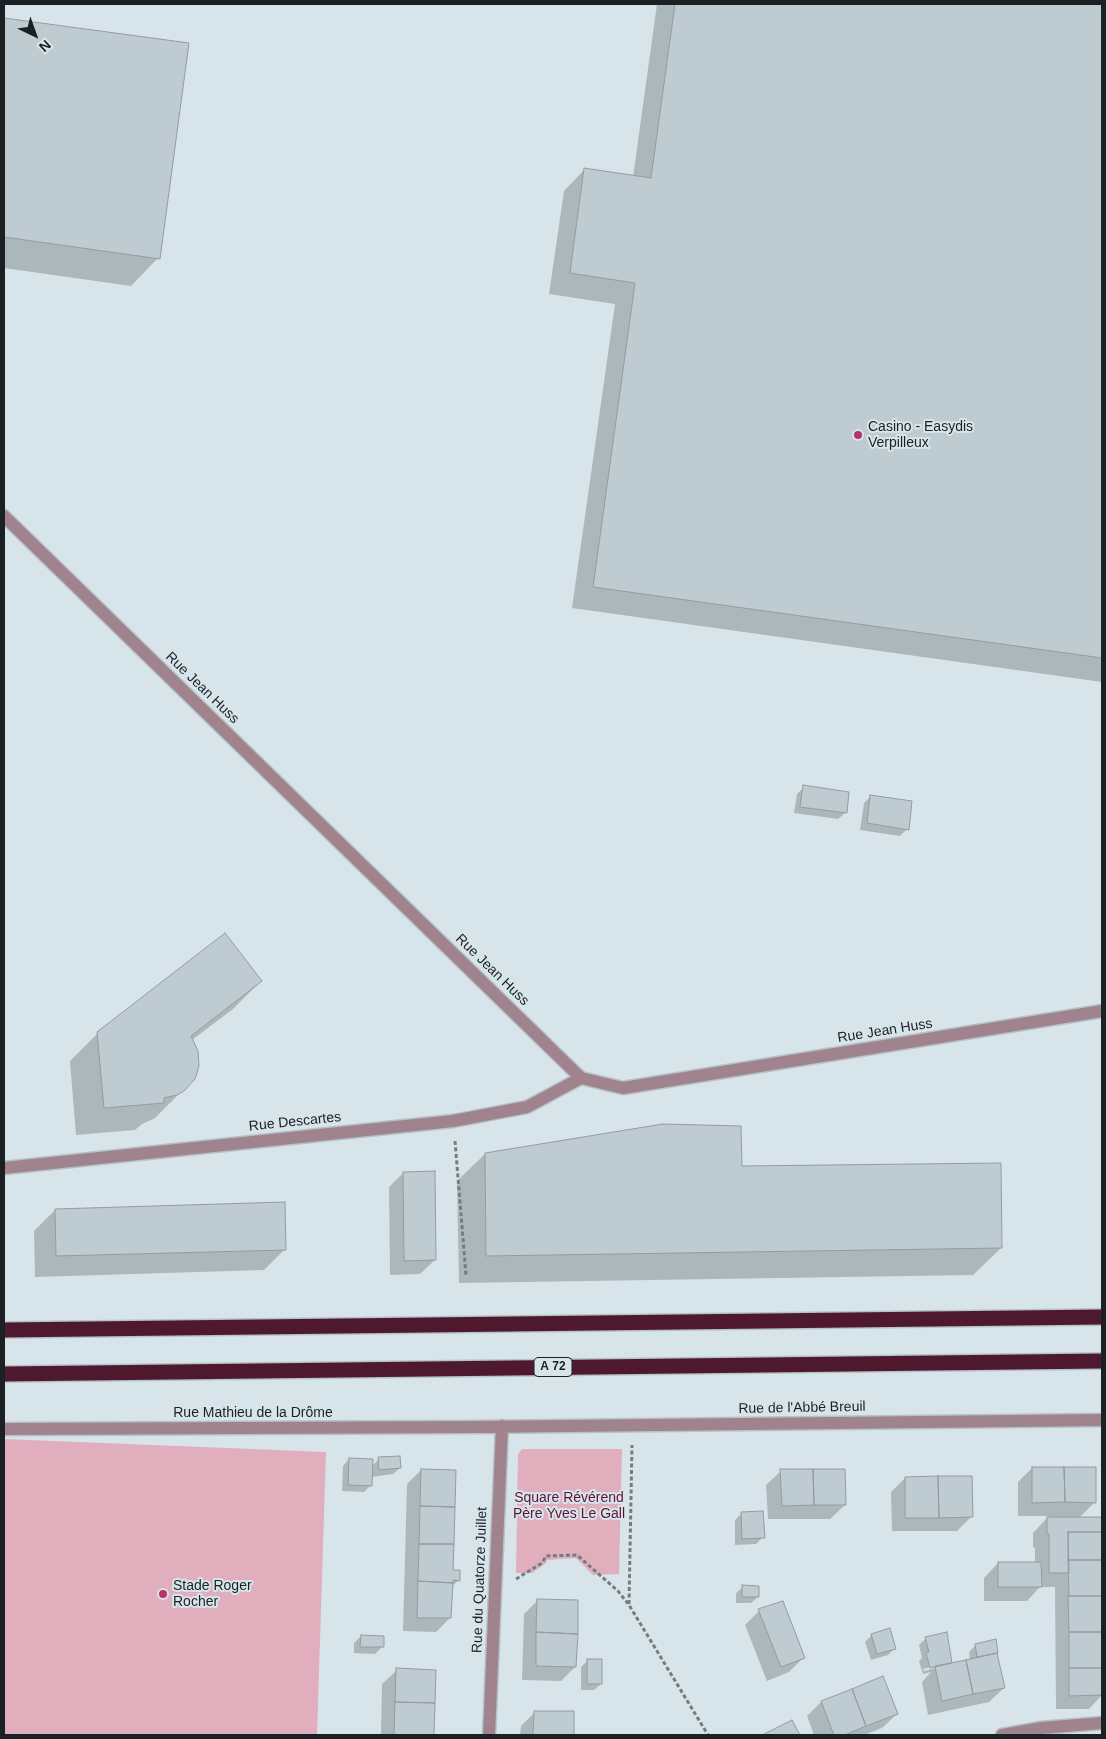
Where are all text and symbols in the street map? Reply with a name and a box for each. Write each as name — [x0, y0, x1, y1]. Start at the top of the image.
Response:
north arrow — [10, 10, 60, 60]
text: N — [36, 37, 54, 55]
place label: Casino - Easydis Verpilleux — [868, 419, 973, 452]
marker: Casino - Easydis Verpilleux — [852, 429, 864, 441]
street label: Rue Jean Huss — [162, 649, 242, 727]
street label: Rue Jean Huss — [452, 931, 532, 1009]
street label: Rue Jean Huss — [836, 1015, 934, 1047]
street label: Rue Descartes — [248, 1109, 342, 1135]
road number: A 72 — [534, 1358, 572, 1376]
street label: Rue de l'Abbé Breuil — [738, 1398, 866, 1418]
street label: Rue Mathieu de la Drôme — [173, 1405, 333, 1421]
park label: Square Révérend Père Yves Le Gall — [513, 1490, 625, 1522]
street label: Rue du Quatorze Juillet — [469, 1507, 491, 1653]
place label: Stade Roger Rocher — [173, 1578, 252, 1610]
marker: Stade Roger Rocher — [157, 1588, 169, 1600]

